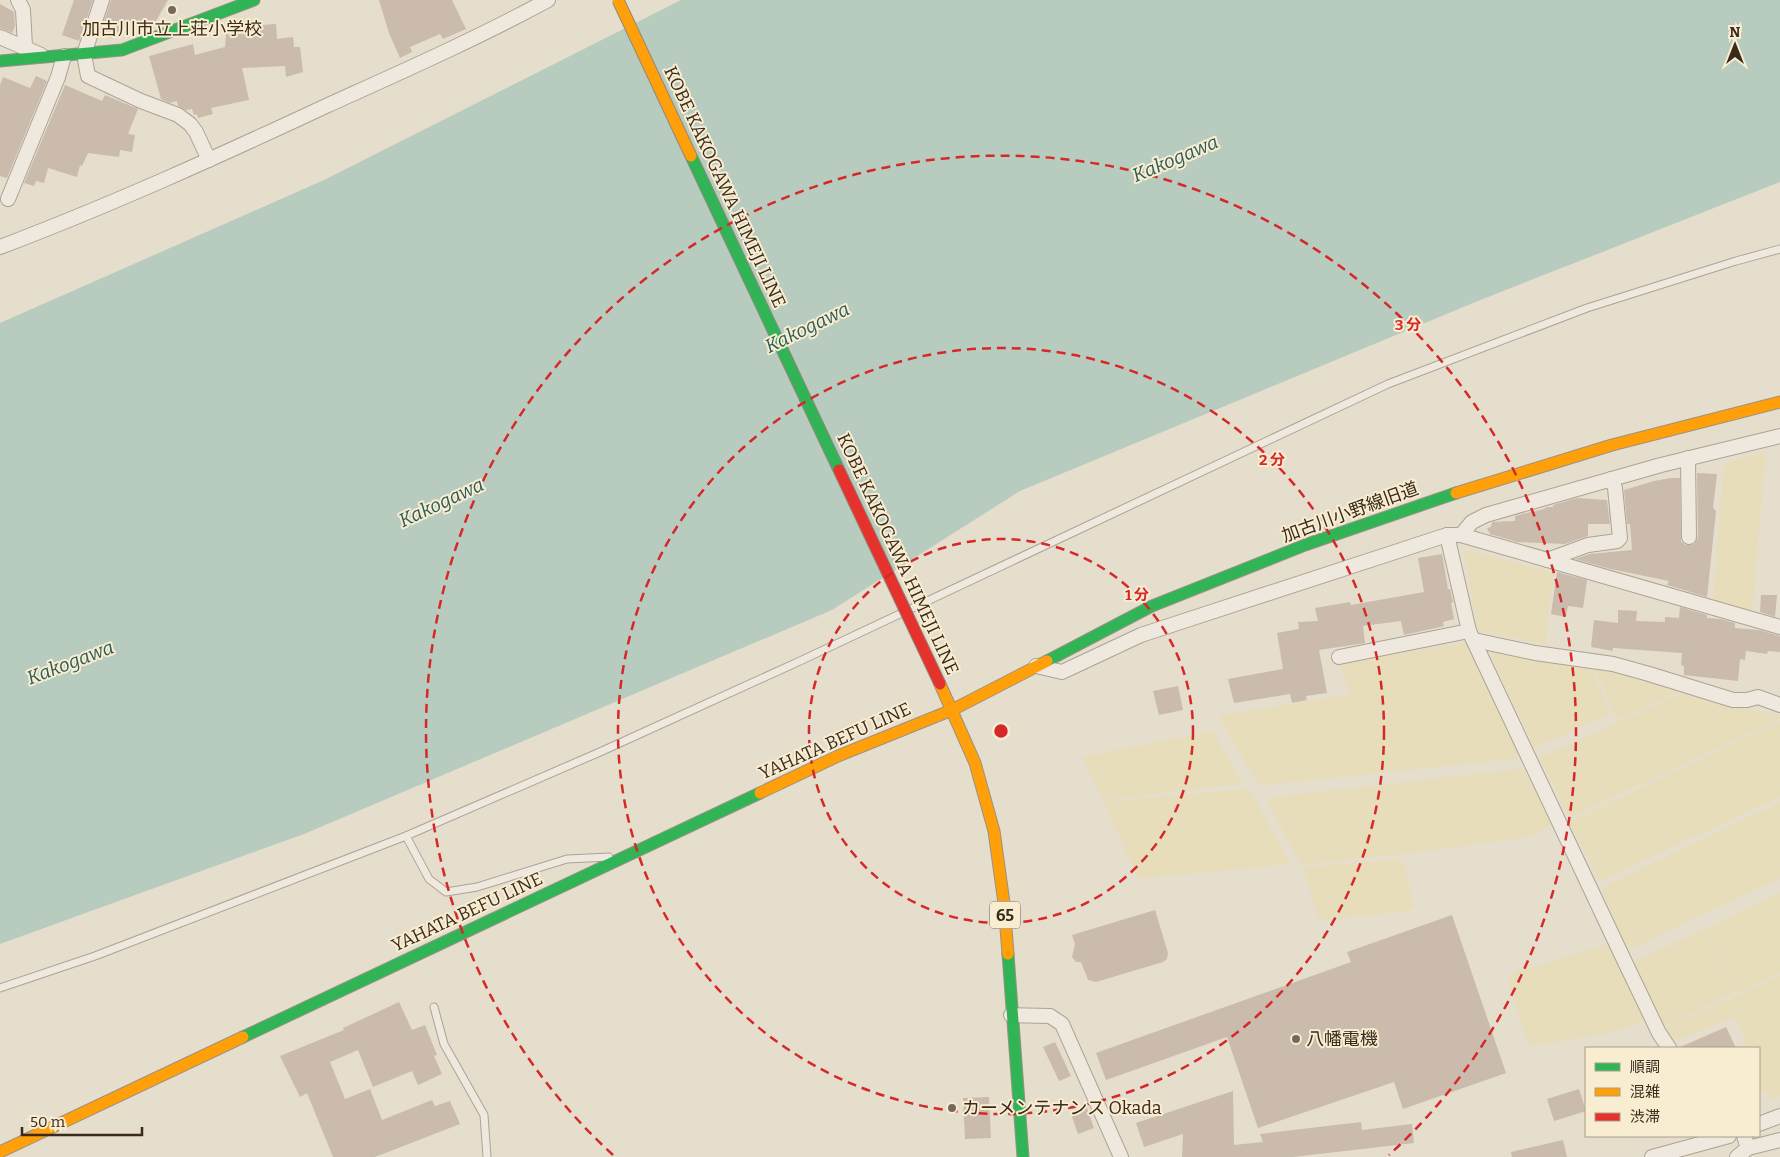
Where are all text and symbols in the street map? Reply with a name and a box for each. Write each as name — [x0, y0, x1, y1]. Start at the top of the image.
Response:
marker: 加古川市立上荘小学校 — [166, 4, 178, 16]
place label: 加古川市立上荘小学校 — [82, 18, 262, 40]
north arrow — [1710, 20, 1760, 70]
text: N — [1730, 24, 1741, 41]
street label: KOBE KAKOGAWA HIMEJI LINE — [659, 63, 791, 311]
water label: Kakogawa — [1129, 130, 1222, 187]
water label: Kakogawa — [761, 297, 853, 358]
text: 3 分 — [1395, 316, 1421, 334]
street label: KOBE KAKOGAWA HIMEJI LINE — [832, 430, 964, 678]
text: 2 分 — [1259, 451, 1285, 469]
water label: Kakogawa — [395, 473, 487, 532]
street label: 加古川小野線旧道 — [1279, 477, 1421, 547]
text: 1 分 — [1125, 586, 1149, 604]
water label: Kakogawa — [24, 635, 117, 690]
street label: YAHATA BEFU LINE — [756, 698, 914, 784]
centre of rings — [992, 722, 1010, 740]
street label: YAHATA BEFU LINE — [388, 867, 546, 957]
road number: 65 — [990, 902, 1020, 928]
place label: 八幡電機 — [1306, 1028, 1378, 1050]
marker: 八幡電機 — [1290, 1033, 1302, 1045]
legend — [1585, 1047, 1760, 1137]
text: 順調 — [1630, 1058, 1660, 1076]
text: 混雑 — [1630, 1083, 1660, 1101]
place label: カーメンテナンス Okada — [962, 1097, 1162, 1119]
marker: カーメンテナンス Okada — [946, 1102, 958, 1114]
scale bar — [22, 1104, 142, 1136]
text: 渋滞 — [1630, 1108, 1660, 1126]
text: 50 m — [30, 1113, 66, 1131]

